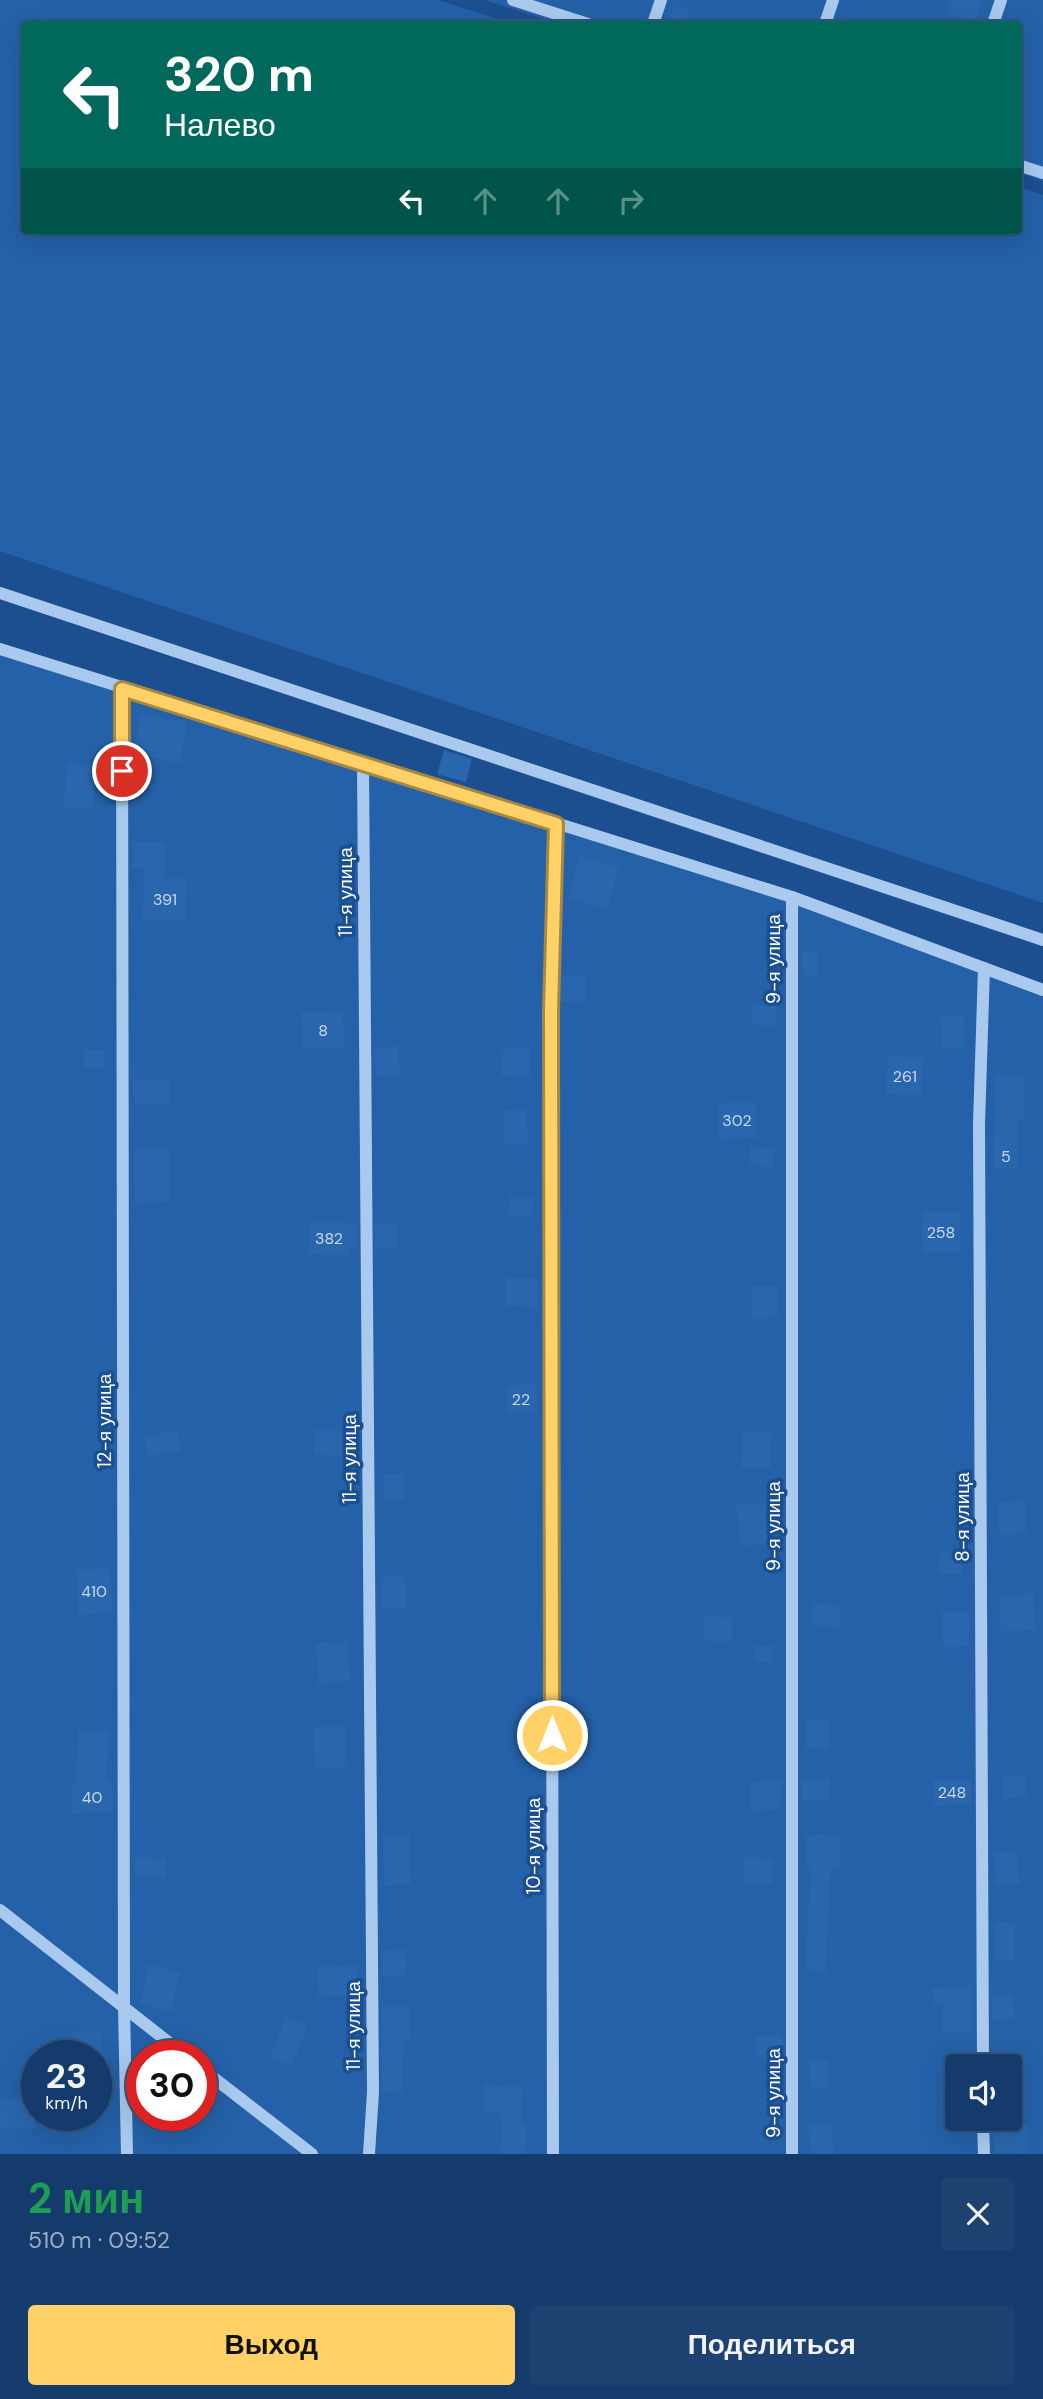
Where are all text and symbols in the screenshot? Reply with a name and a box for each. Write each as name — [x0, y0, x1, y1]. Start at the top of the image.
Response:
text: 320 m — [164, 42, 314, 106]
icon: left — [49, 49, 140, 140]
text: Налево — [164, 104, 276, 146]
icon: left — [393, 182, 431, 220]
icon: ahead — [466, 182, 504, 220]
icon: ahead — [539, 182, 577, 220]
icon: right — [612, 182, 650, 220]
pin — [92, 741, 152, 801]
icon: arrive — [103, 752, 141, 790]
street label: 11-я улица — [333, 847, 358, 937]
house number: 391 — [153, 889, 177, 910]
street label: 9-я улица — [761, 914, 786, 1004]
house number: 8 — [318, 1020, 328, 1041]
house number: 261 — [893, 1066, 917, 1087]
house number: 302 — [722, 1110, 752, 1131]
house number: 5 — [1001, 1146, 1011, 1167]
house number: 258 — [927, 1222, 955, 1243]
house number: 382 — [315, 1228, 343, 1249]
street label: 12-я улица — [92, 1373, 117, 1468]
house number: 22 — [512, 1389, 530, 1410]
street label: 11-я улица — [337, 1414, 362, 1504]
street label: 8-я улица — [950, 1472, 975, 1562]
street label: 9-я улица — [761, 1481, 786, 1571]
house number: 410 — [81, 1581, 107, 1602]
position arrow — [515, 1698, 589, 1772]
house number: 248 — [938, 1782, 966, 1803]
house number: 40 — [82, 1787, 102, 1808]
street label: 10-я улица — [521, 1797, 546, 1894]
street label: 11-я улица — [341, 1981, 366, 2071]
speed limit sign: 30 — [126, 2040, 217, 2131]
street label: 9-я улица — [761, 2048, 786, 2138]
text: 23 — [46, 2053, 87, 2099]
map controls — [945, 2054, 1022, 2131]
button: sound — [945, 2054, 1022, 2131]
text: km/h — [45, 2091, 88, 2115]
text: 2 мин — [28, 2171, 144, 2226]
button: close — [941, 2177, 1015, 2251]
text: 510 m · 09:52 — [28, 2225, 170, 2255]
button: Выход — [28, 2305, 515, 2385]
button: Поделиться — [529, 2305, 1015, 2385]

